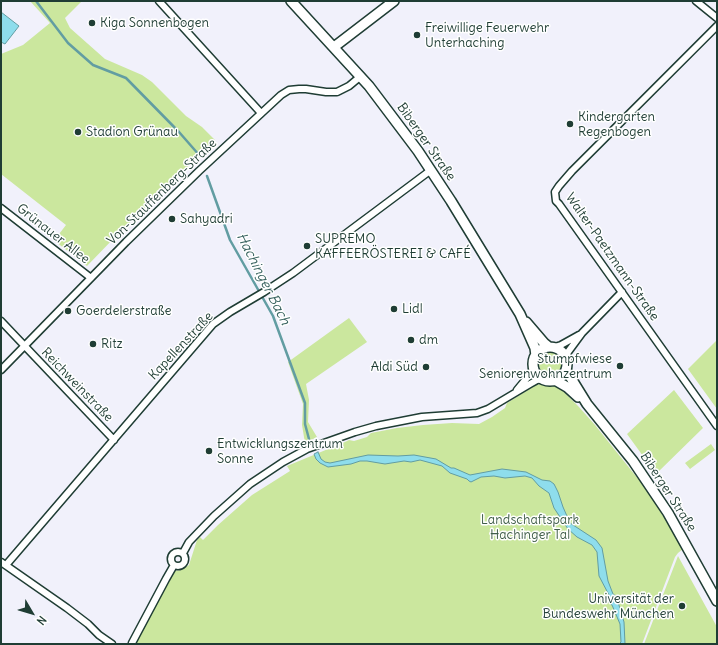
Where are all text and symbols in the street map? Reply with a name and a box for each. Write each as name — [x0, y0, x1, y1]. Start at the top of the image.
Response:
place label: Kiga Sonnenbogen — [100, 15, 209, 31]
marker: Kiga Sonnenbogen — [87, 18, 97, 28]
place label: Freiwillige Feuerwehr Unterhaching — [425, 20, 549, 51]
marker: Freiwillige Feuerwehr Unterhaching — [412, 30, 422, 40]
street label: Biberger Straße — [393, 100, 459, 184]
place label: Kindergarten Regenbogen — [578, 109, 655, 140]
marker: Kindergarten Regenbogen — [565, 119, 575, 129]
place label: Stadion Grünau — [86, 124, 178, 140]
marker: Stadion Grünau — [73, 127, 83, 137]
street label: Von-Stauffenberg-Straße — [104, 136, 220, 248]
street label: Walter-Paetzmann-Straße — [562, 190, 662, 324]
street label: Grünauer Allee — [13, 201, 93, 267]
place label: Sahyadri — [180, 211, 233, 227]
marker: Sahyadri — [167, 214, 177, 224]
water label: Hachinger Bach — [233, 230, 293, 328]
place label: SUPREMO KAFFEERÖSTEREI & CAFÉ — [315, 231, 471, 262]
marker: SUPREMO KAFFEERÖSTEREI & CAFÉ — [302, 241, 312, 251]
place label: Lidl — [402, 301, 423, 317]
place label: Goerdelerstraße — [76, 303, 172, 319]
marker: Lidl — [389, 304, 399, 314]
marker: Goerdelerstraße — [63, 306, 73, 316]
street label: Kapellenstraße — [146, 309, 216, 383]
place label: dm — [419, 332, 438, 348]
marker: dm — [406, 335, 416, 345]
place label: Ritz — [101, 336, 123, 352]
marker: Ritz — [88, 339, 98, 349]
street label: Reichweinstraße — [38, 345, 116, 425]
place label: Stumpfwiese Seniorenwohnzentrum — [479, 351, 612, 382]
place label: Aldi Süd — [371, 359, 418, 375]
marker: Stumpfwiese Seniorenwohnzentrum — [615, 361, 625, 371]
marker: Aldi Süd — [421, 362, 431, 372]
place label: Entwicklungszentrum Sonne — [217, 436, 343, 467]
marker: Entwicklungszentrum Sonne — [204, 446, 214, 456]
street label: Biberger Straße — [637, 449, 699, 535]
park label: Landschaftspark Hachinger Tal — [481, 512, 579, 543]
place label: Universität der Bundeswehr München — [543, 591, 674, 622]
north arrow — [12, 593, 52, 633]
marker: Universität der Bundeswehr München — [677, 601, 687, 611]
text: N — [34, 613, 49, 628]

